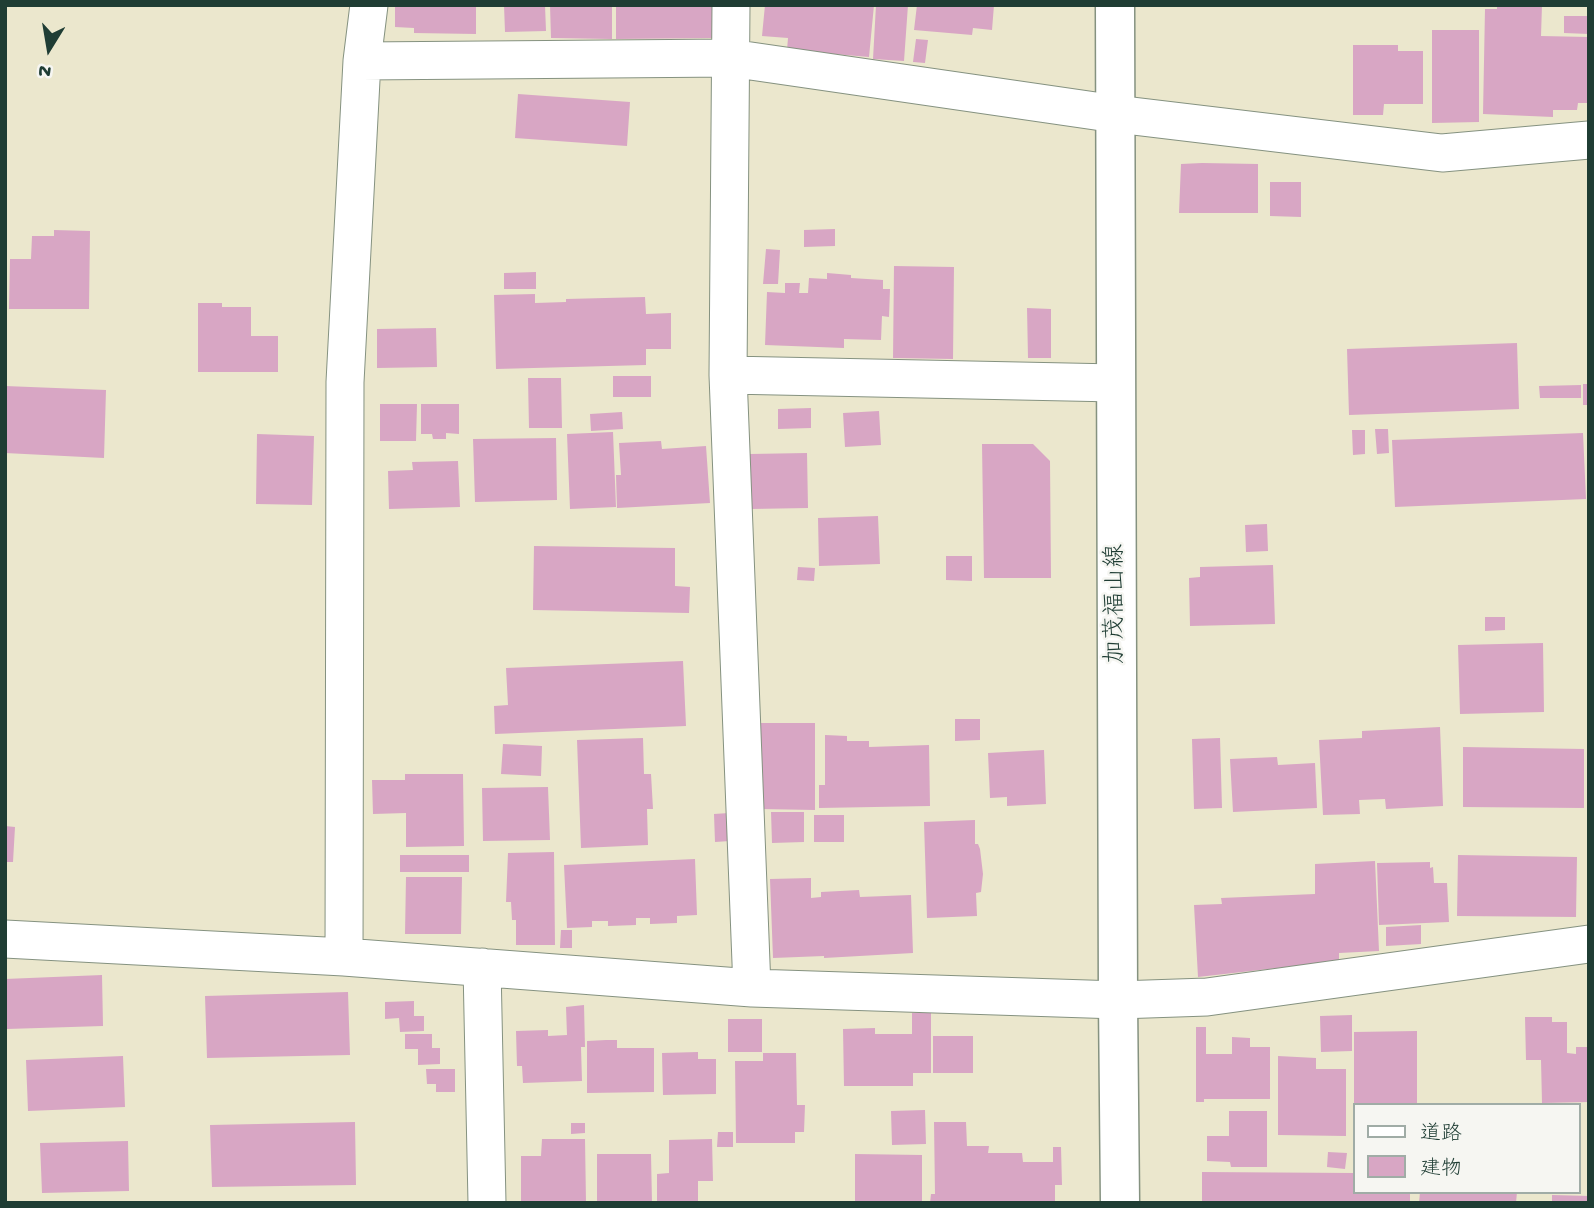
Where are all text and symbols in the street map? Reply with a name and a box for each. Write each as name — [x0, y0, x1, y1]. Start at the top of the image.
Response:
north arrow — [14, 14, 84, 84]
text: N — [37, 58, 53, 83]
street label: 加茂福山線 — [1103, 544, 1131, 664]
legend — [1352, 1103, 1580, 1194]
text: 道路 — [1420, 1123, 1462, 1148]
text: 建物 — [1420, 1158, 1462, 1183]

